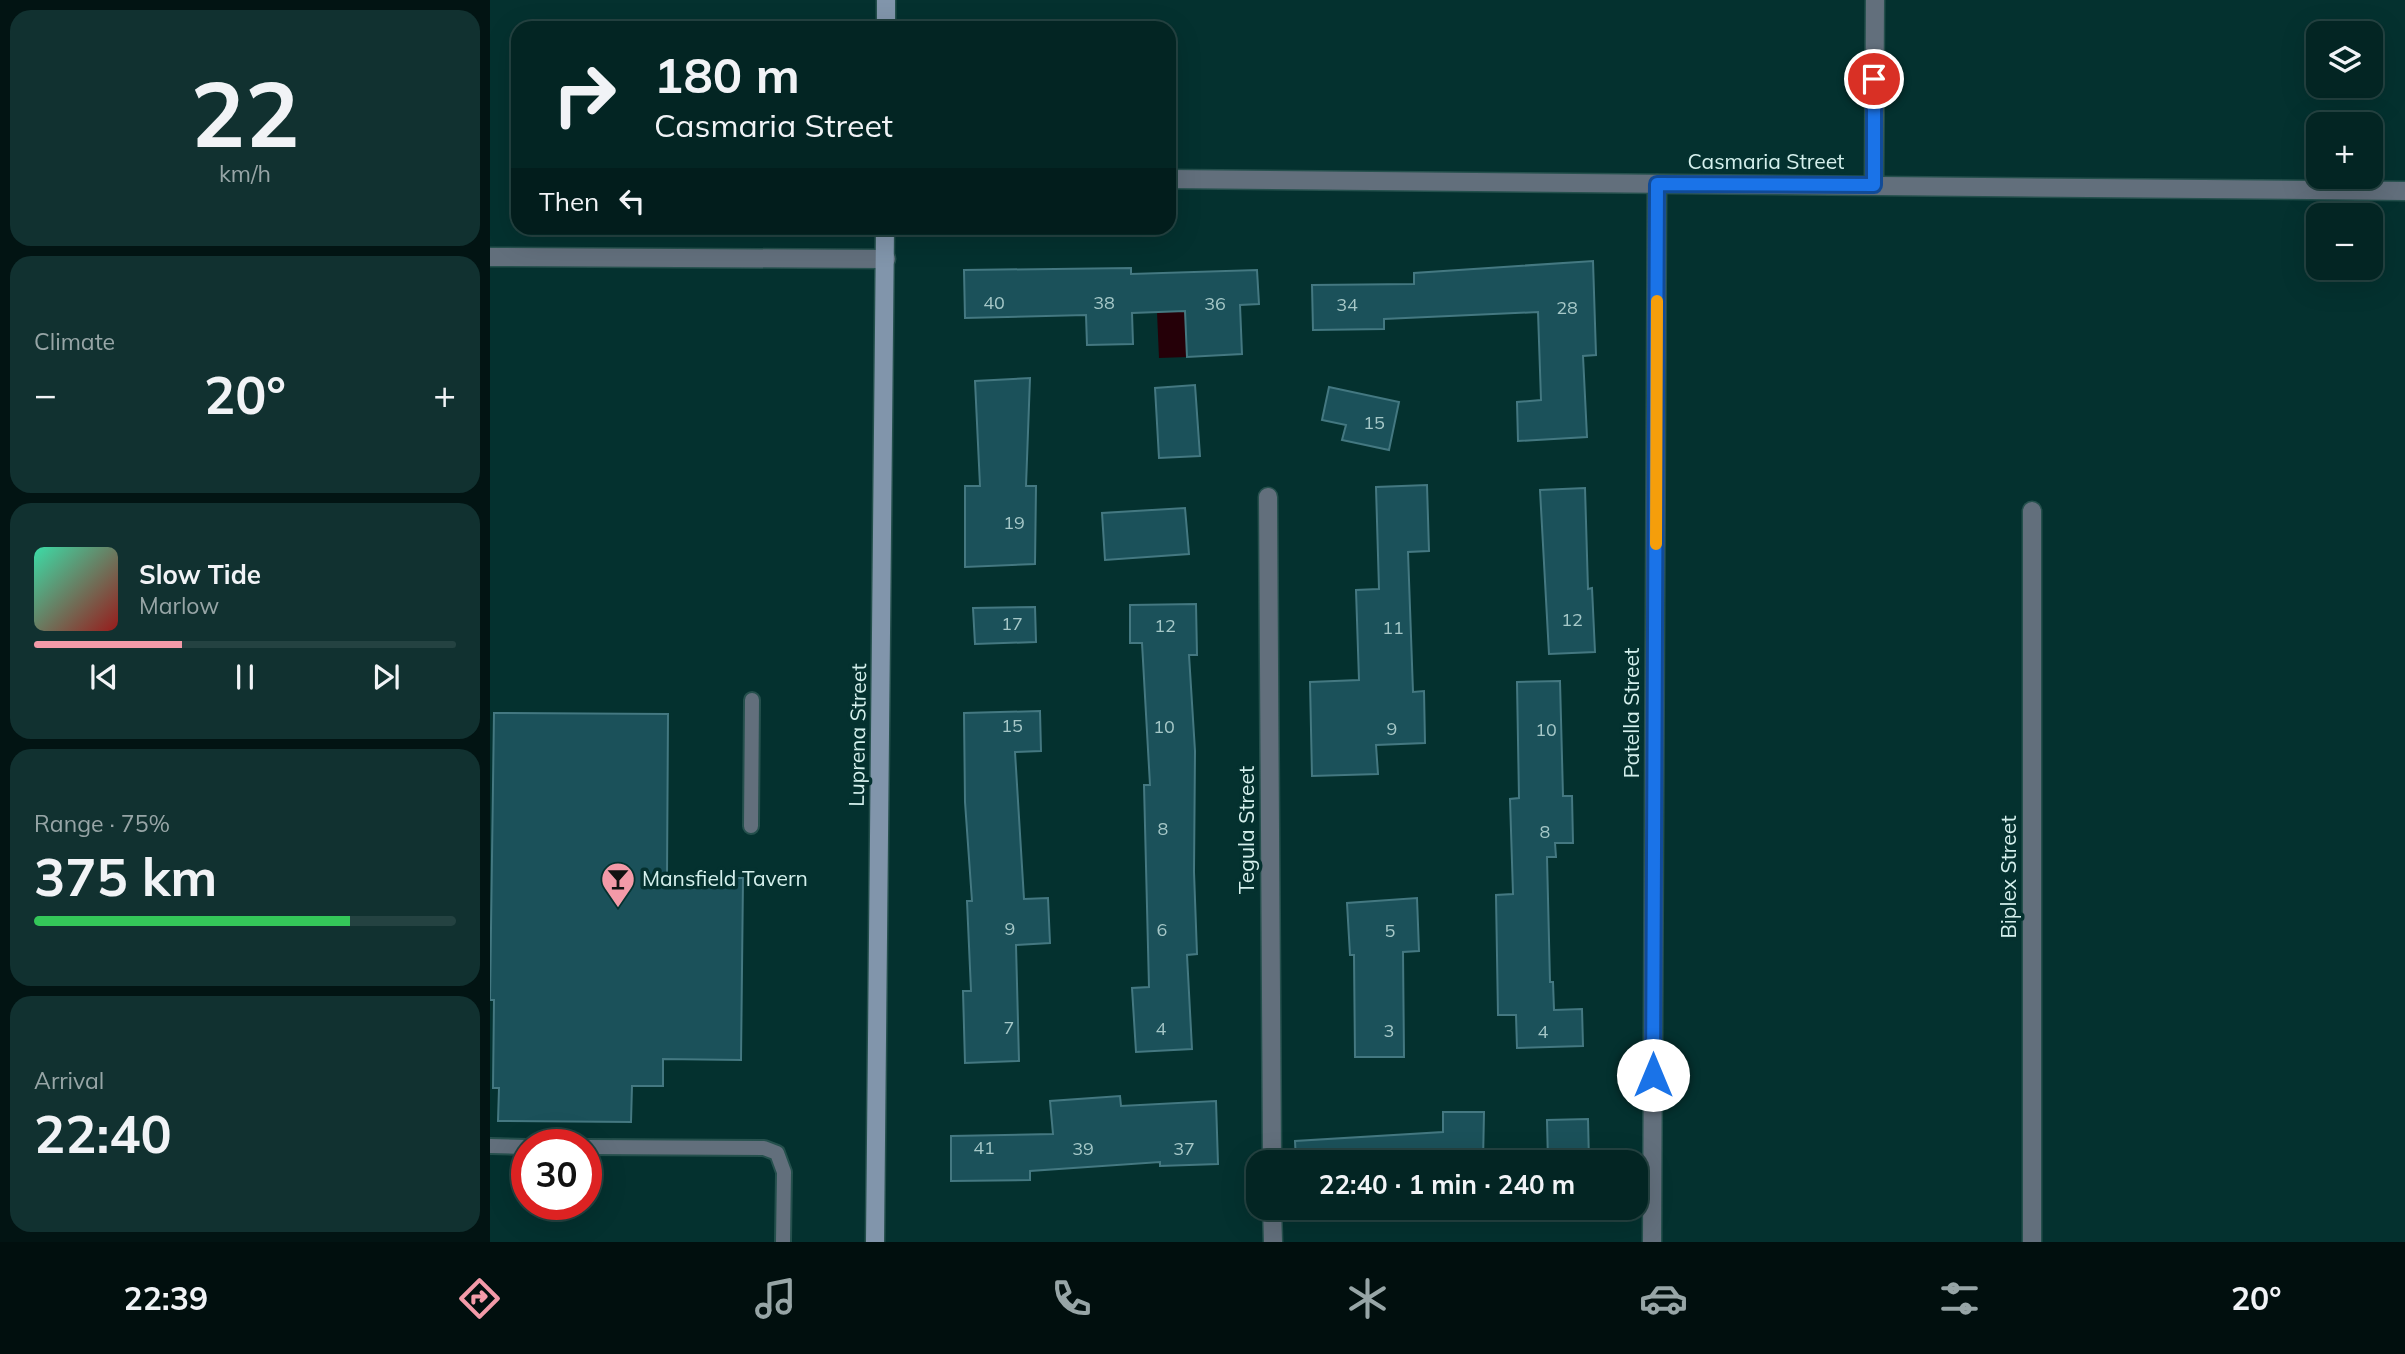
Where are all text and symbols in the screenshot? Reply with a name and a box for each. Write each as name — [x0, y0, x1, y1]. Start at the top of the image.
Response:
map controls — [2306, 21, 2383, 280]
button: layers — [2306, 21, 2383, 98]
text: 180 m — [654, 44, 800, 105]
icon: right — [539, 49, 630, 140]
pin — [1844, 49, 1904, 109]
text: 22 — [190, 56, 300, 170]
icon: arrive — [1855, 60, 1893, 98]
text: Casmaria Street — [654, 105, 893, 145]
button: + — [2306, 112, 2383, 189]
street label: Casmaria Street — [1688, 148, 1844, 174]
text: km/h — [219, 159, 271, 188]
icon: left — [613, 182, 651, 220]
text: Then — [539, 185, 599, 218]
button: − — [2306, 203, 2383, 280]
house number: 40 — [983, 291, 1005, 314]
house number: 38 — [1093, 291, 1115, 314]
house number: 36 — [1204, 292, 1226, 315]
house number: 34 — [1336, 293, 1358, 316]
house number: 28 — [1556, 296, 1578, 319]
text: Climate — [34, 327, 115, 356]
text: 20° — [204, 362, 286, 427]
text: − — [34, 370, 57, 418]
text: + — [433, 370, 456, 418]
house number: 15 — [1363, 411, 1385, 434]
house number: 19 — [1003, 511, 1025, 534]
text: Slow Tide — [139, 558, 261, 591]
text: Marlow — [139, 591, 219, 620]
house number: 12 — [1561, 608, 1583, 631]
house number: 17 — [1001, 612, 1023, 635]
house number: 12 — [1154, 614, 1176, 637]
house number: 11 — [1382, 616, 1404, 639]
street label: Patella Street — [1618, 648, 1644, 778]
icon: previous — [85, 658, 123, 696]
icon: pause — [226, 658, 264, 696]
icon: next — [367, 658, 405, 696]
street label: Luprena Street — [843, 663, 871, 807]
house number: 15 — [1001, 714, 1023, 737]
house number: 10 — [1153, 715, 1175, 738]
house number: 9 — [1387, 717, 1397, 740]
house number: 10 — [1535, 718, 1557, 741]
street label: Tegula Street — [1233, 766, 1259, 894]
text: Range · 75% — [34, 809, 170, 838]
street label: Biplex Street — [1995, 815, 2021, 939]
house number: 8 — [1158, 817, 1168, 840]
house number: 8 — [1540, 820, 1550, 843]
text: 375 km — [34, 844, 217, 909]
bar icon: Mansfield Tavern — [599, 860, 637, 909]
place label: Mansfield Tavern — [642, 865, 808, 891]
house number: 9 — [1005, 917, 1015, 940]
house number: 6 — [1157, 918, 1167, 941]
house number: 5 — [1385, 919, 1396, 942]
house number: 7 — [1004, 1016, 1014, 1039]
house number: 4 — [1156, 1017, 1167, 1040]
house number: 3 — [1384, 1019, 1394, 1042]
house number: 4 — [1538, 1020, 1549, 1043]
position arrow — [1616, 1038, 1690, 1112]
text: Arrival — [34, 1066, 104, 1095]
text: 22:40 — [34, 1101, 172, 1166]
speed limit sign: 30 — [511, 1129, 602, 1220]
house number: 41 — [973, 1136, 995, 1159]
house number: 39 — [1072, 1137, 1094, 1160]
house number: 37 — [1173, 1137, 1195, 1160]
text: 22:40 · 1 min · 240 m — [1319, 1168, 1575, 1201]
icon: directions — [455, 1274, 504, 1323]
icon: music — [751, 1274, 800, 1323]
icon: phone — [1047, 1274, 1096, 1323]
icon: climate — [1343, 1274, 1392, 1323]
icon: car — [1639, 1274, 1688, 1323]
icon: filters — [1935, 1274, 1984, 1323]
text: 22:39 — [123, 1278, 208, 1318]
text: 20° — [2231, 1278, 2281, 1318]

